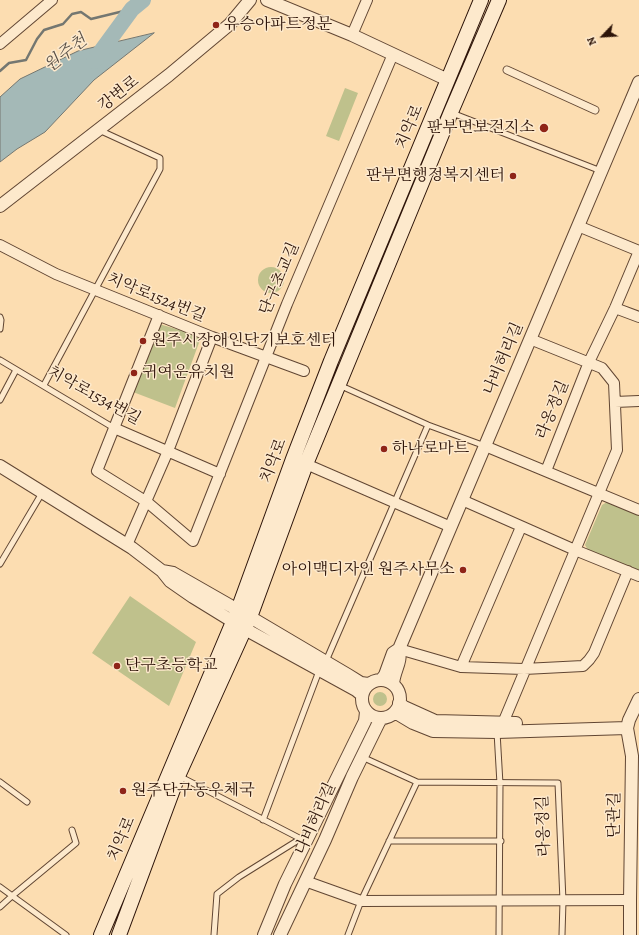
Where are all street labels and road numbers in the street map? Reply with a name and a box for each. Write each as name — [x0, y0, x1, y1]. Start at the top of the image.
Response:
street label: 강변로 — [95, 72, 143, 116]
street label: 치악로 — [392, 102, 428, 152]
street label: 단구초교길 — [256, 240, 304, 318]
street label: 치악로1524번길 — [104, 270, 208, 326]
street label: 나비허리길 — [480, 320, 528, 398]
street label: 치악로1534번길 — [44, 363, 144, 429]
street label: 라옹정길 — [533, 378, 573, 442]
street label: 치악로 — [257, 436, 291, 486]
street label: 나비허리길 — [292, 780, 340, 858]
street label: 단관길 — [605, 792, 625, 838]
street label: 라옹정길 — [533, 795, 555, 857]
street label: 치악로 — [104, 814, 140, 864]

